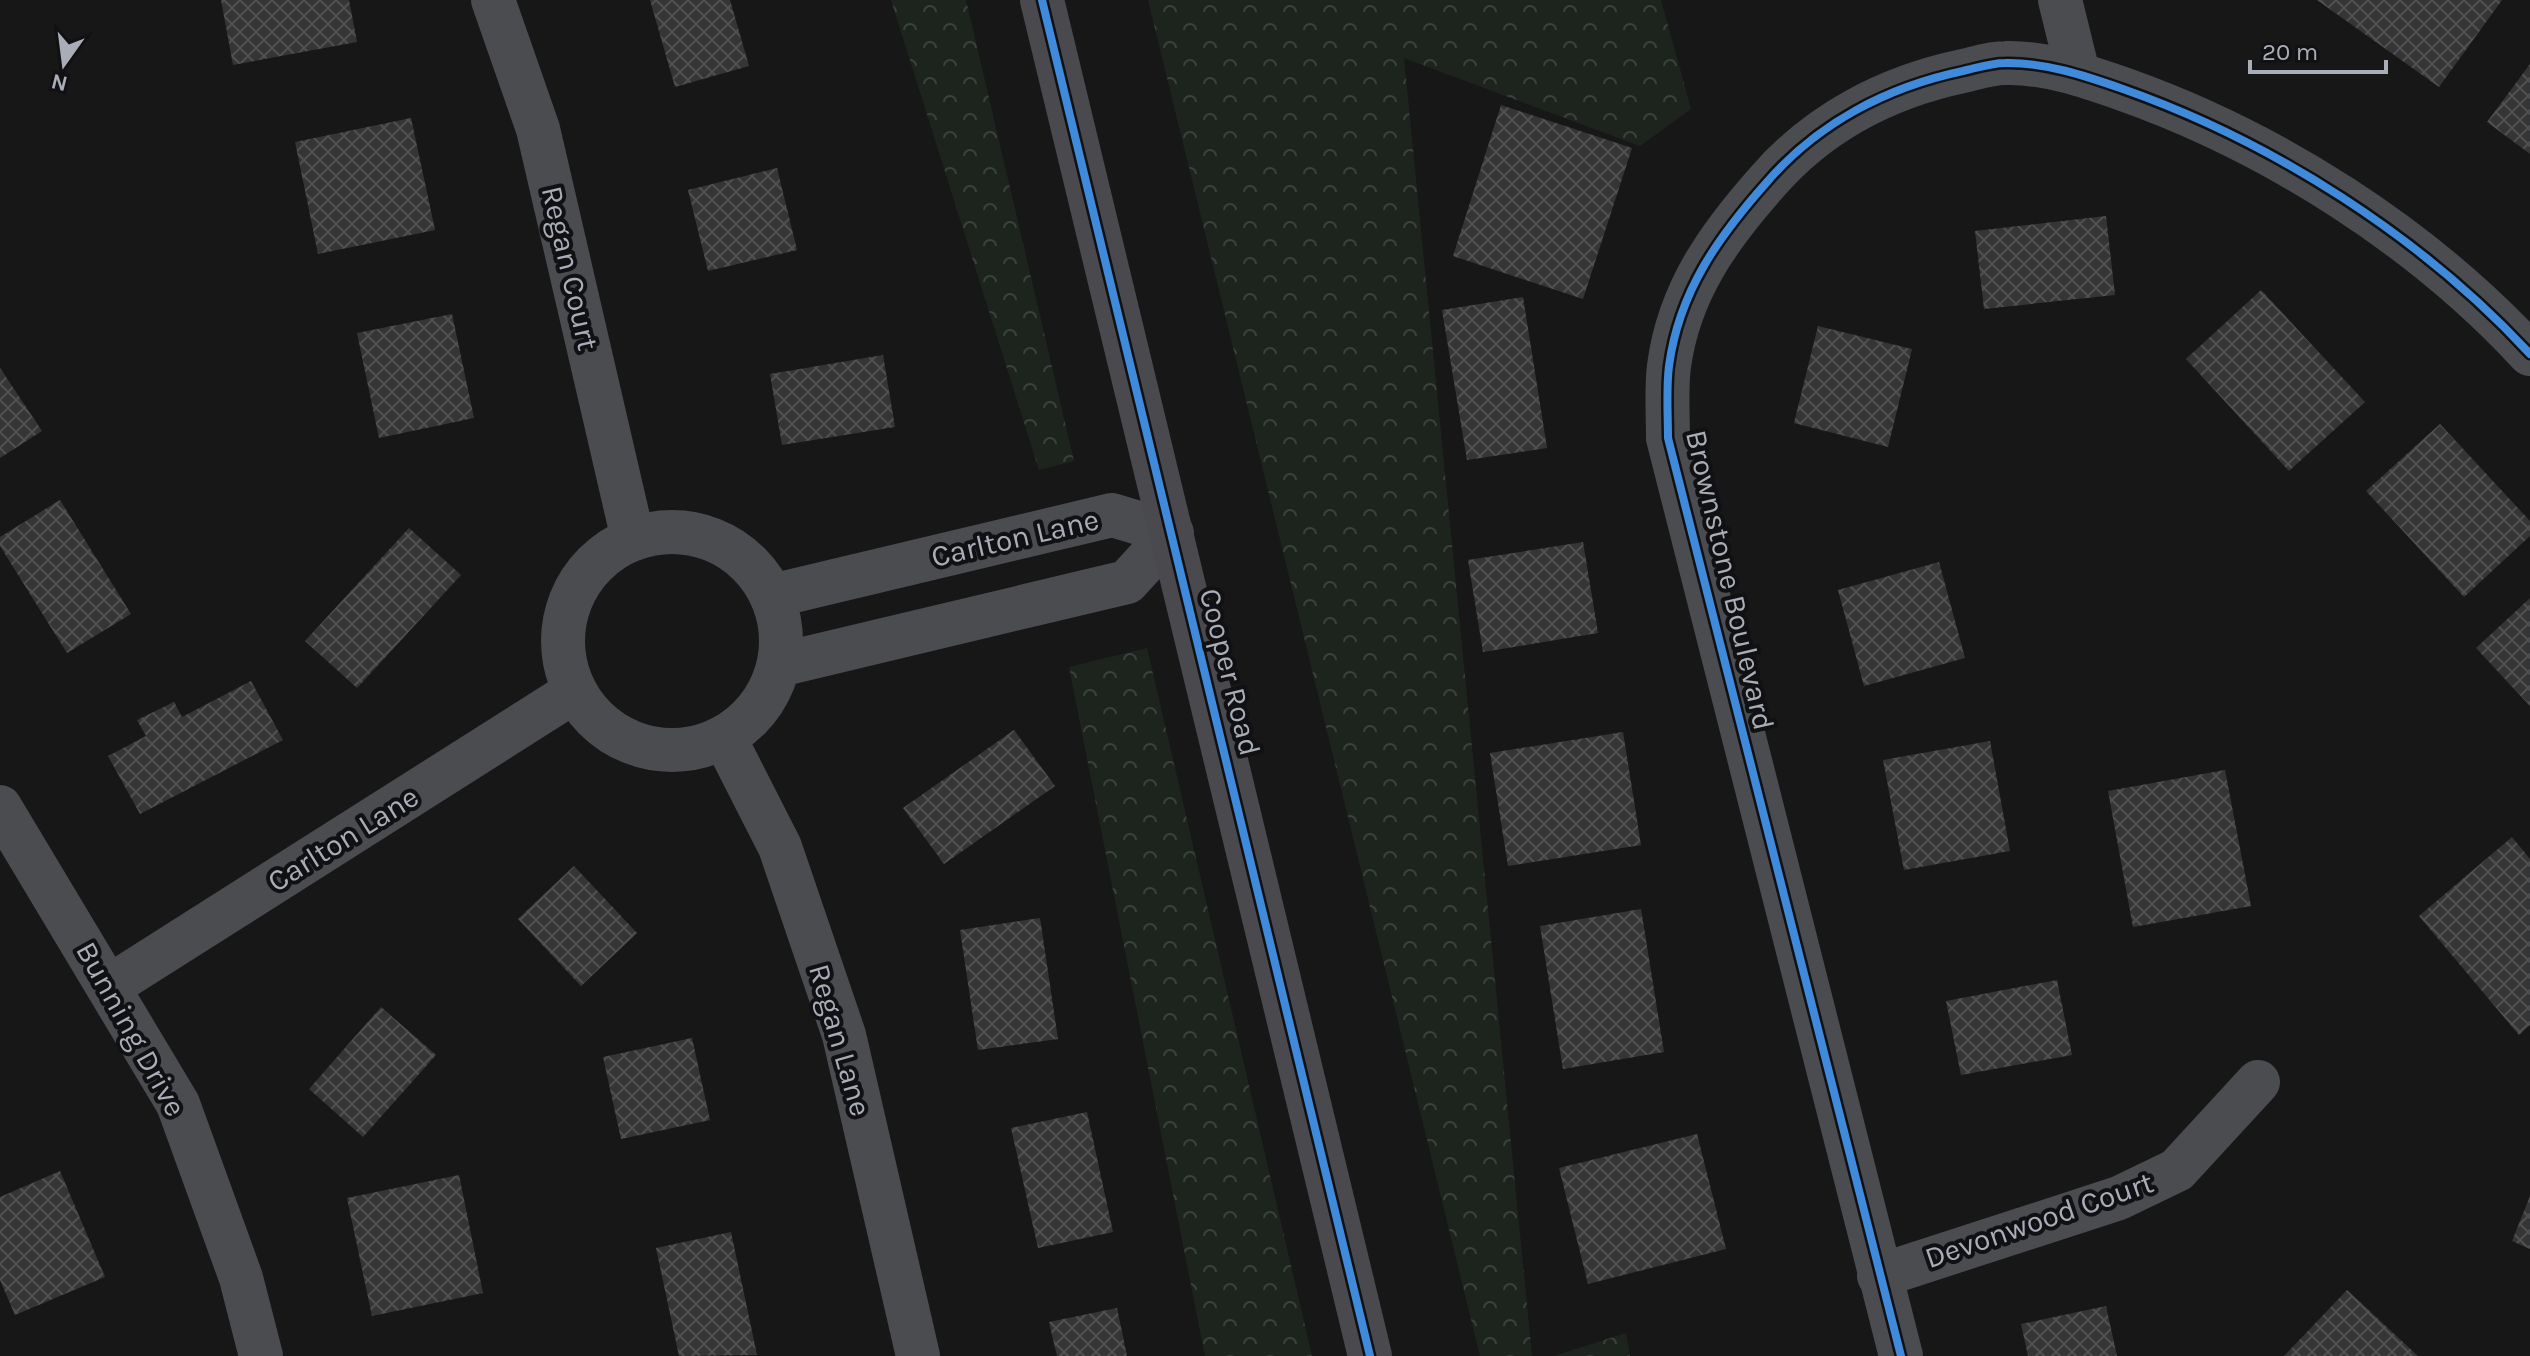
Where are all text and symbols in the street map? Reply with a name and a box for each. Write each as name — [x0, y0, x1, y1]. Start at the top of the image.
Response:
north arrow — [24, 24, 104, 104]
scale bar — [2250, 24, 2386, 74]
text: 20 m — [2262, 38, 2318, 66]
text: N — [49, 68, 70, 97]
street label: Regan Court — [534, 182, 606, 354]
street label: Brownstone Boulevard — [1678, 426, 1782, 734]
street label: Carlton Lane — [928, 501, 1102, 575]
street label: Cooper Road — [1192, 585, 1268, 759]
street label: Carlton Lane — [261, 778, 425, 900]
street label: Bunning Drive — [68, 935, 194, 1123]
street label: Regan Lane — [801, 960, 879, 1120]
street label: Devonwood Court — [1920, 1164, 2158, 1276]

